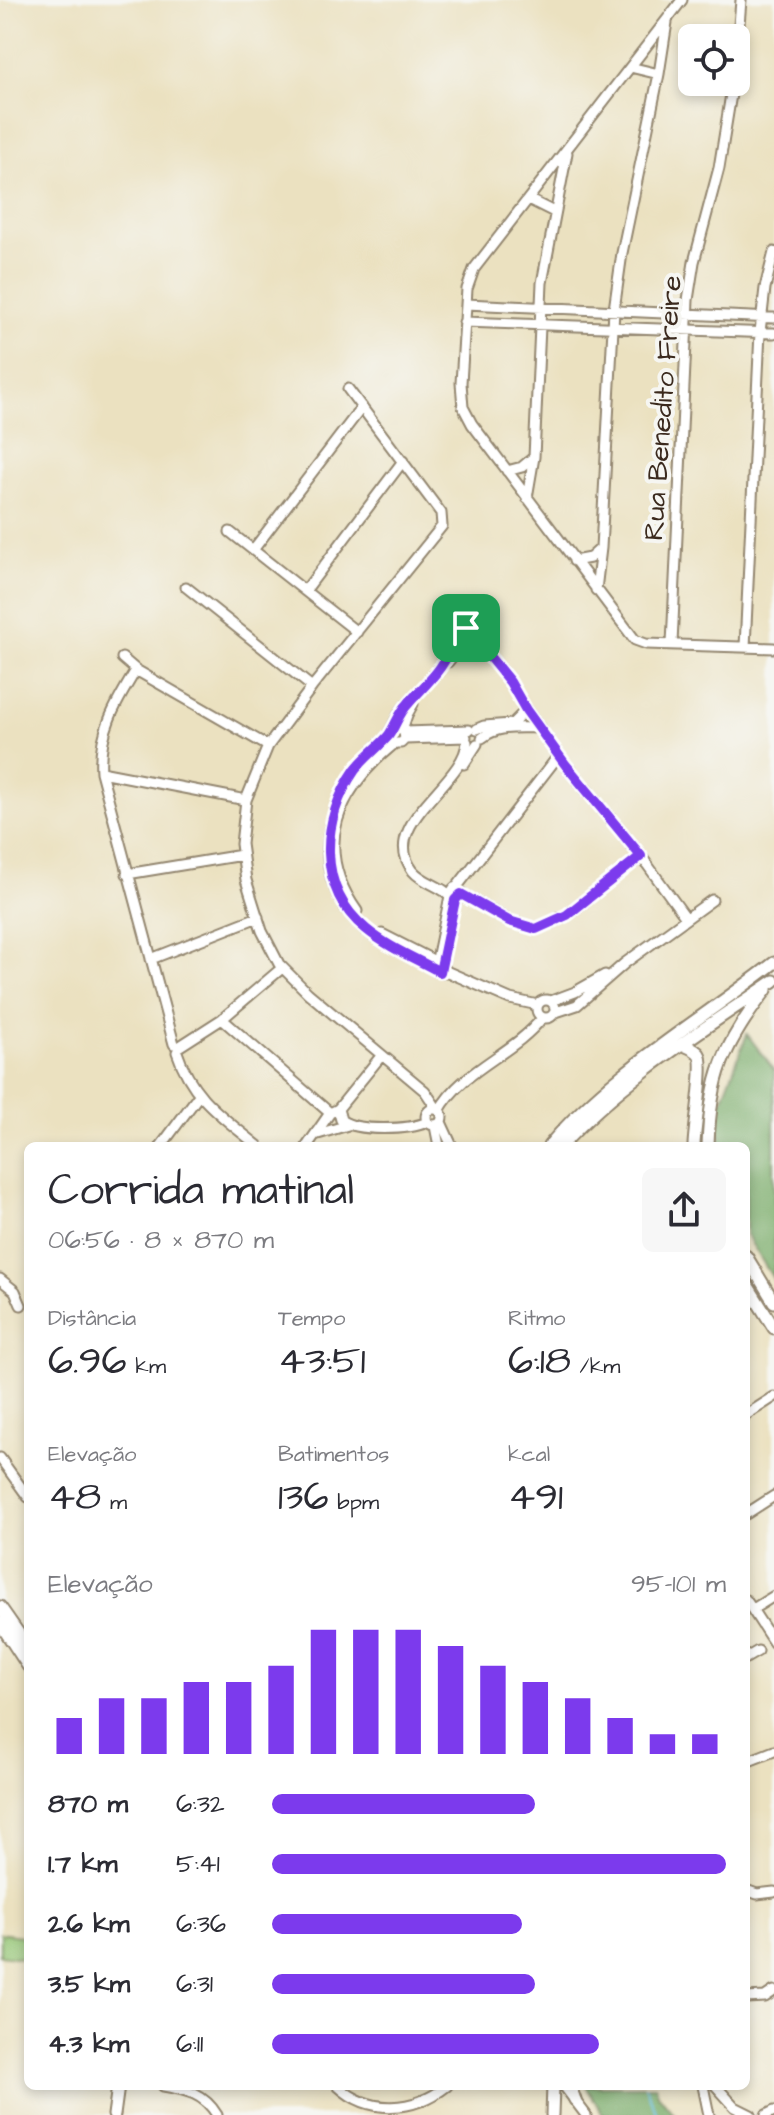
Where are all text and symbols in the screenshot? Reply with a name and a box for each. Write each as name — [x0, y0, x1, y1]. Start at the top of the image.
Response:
map controls — [678, 24, 750, 96]
button: locate — [678, 24, 750, 96]
street label: Rua Benedito Freire — [634, 274, 692, 542]
pin — [432, 594, 500, 662]
icon: arrive — [444, 606, 488, 650]
text: Corrida matinal — [48, 1161, 354, 1222]
button: share — [642, 1168, 726, 1252]
text: 06:56 · 8 × 870 m — [48, 1222, 274, 1258]
text: Distância — [48, 1303, 136, 1334]
text: Tempo — [278, 1303, 345, 1334]
text: Ritmo — [508, 1303, 565, 1334]
text: 6.96 — [48, 1334, 127, 1389]
text: 43:51 — [278, 1334, 366, 1389]
text: 6:18 — [508, 1334, 571, 1389]
text: km — [127, 1351, 166, 1382]
text: /km — [571, 1351, 620, 1382]
text: Elevação — [48, 1439, 136, 1470]
text: Batimentos — [278, 1439, 389, 1470]
text: kcal — [508, 1439, 550, 1470]
text: 48 — [48, 1470, 101, 1525]
text: 136 — [278, 1470, 329, 1525]
text: 491 — [508, 1470, 563, 1525]
text: m — [101, 1487, 127, 1518]
text: bpm — [329, 1487, 379, 1518]
text: Elevação — [48, 1566, 153, 1602]
text: 95–101 m — [631, 1566, 726, 1602]
text: 870 m — [48, 1786, 128, 1822]
text: 6:32 — [176, 1786, 225, 1822]
text: 1.7 km — [48, 1846, 118, 1882]
text: 5:41 — [176, 1846, 220, 1882]
text: 2.6 km — [48, 1906, 129, 1942]
text: 6:36 — [176, 1906, 226, 1942]
text: 3.5 km — [48, 1966, 130, 2002]
text: 6:31 — [176, 1966, 213, 2002]
text: 4.3 km — [48, 2026, 129, 2062]
text: 6:11 — [176, 2026, 203, 2062]

